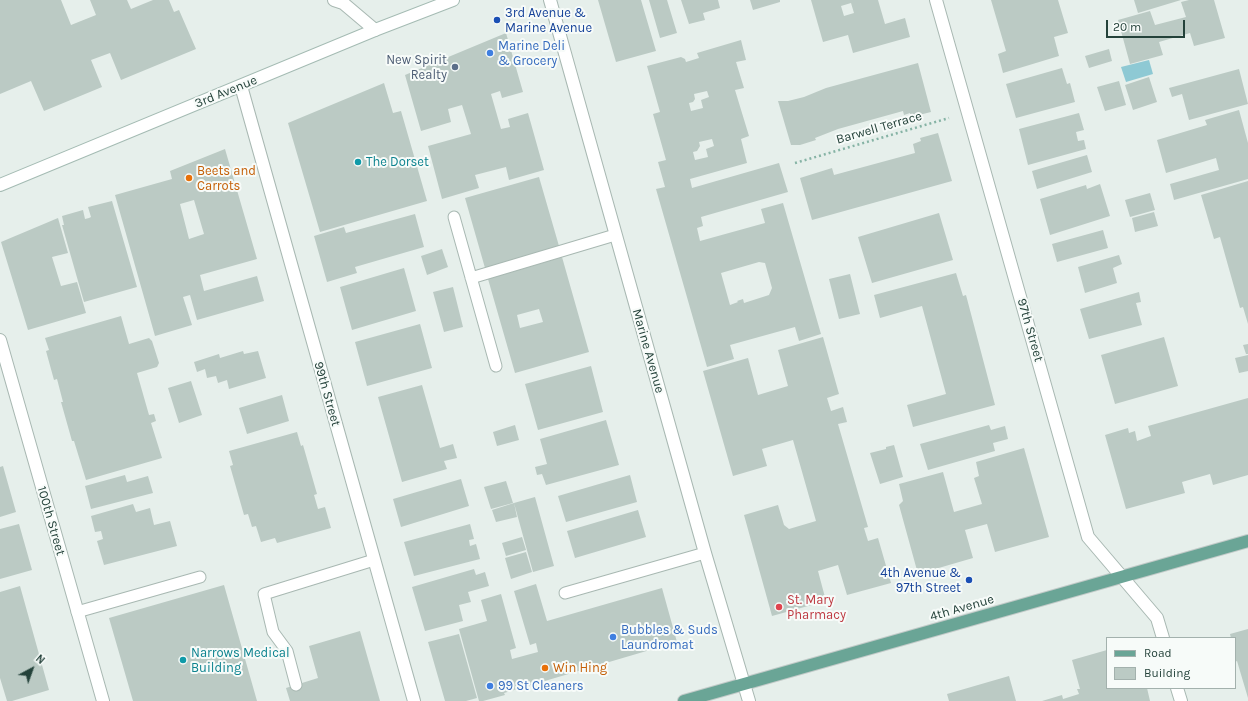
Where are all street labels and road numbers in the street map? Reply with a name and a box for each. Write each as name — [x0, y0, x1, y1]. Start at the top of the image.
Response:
street label: 3rd Avenue — [193, 72, 259, 112]
street label: Barwell Terrace — [834, 108, 924, 148]
street label: 97th Street — [1014, 297, 1046, 363]
street label: Marine Avenue — [628, 307, 668, 395]
street label: 99th Street — [310, 360, 344, 428]
street label: 100th Street — [34, 485, 68, 557]
street label: 4th Avenue — [928, 591, 996, 625]

